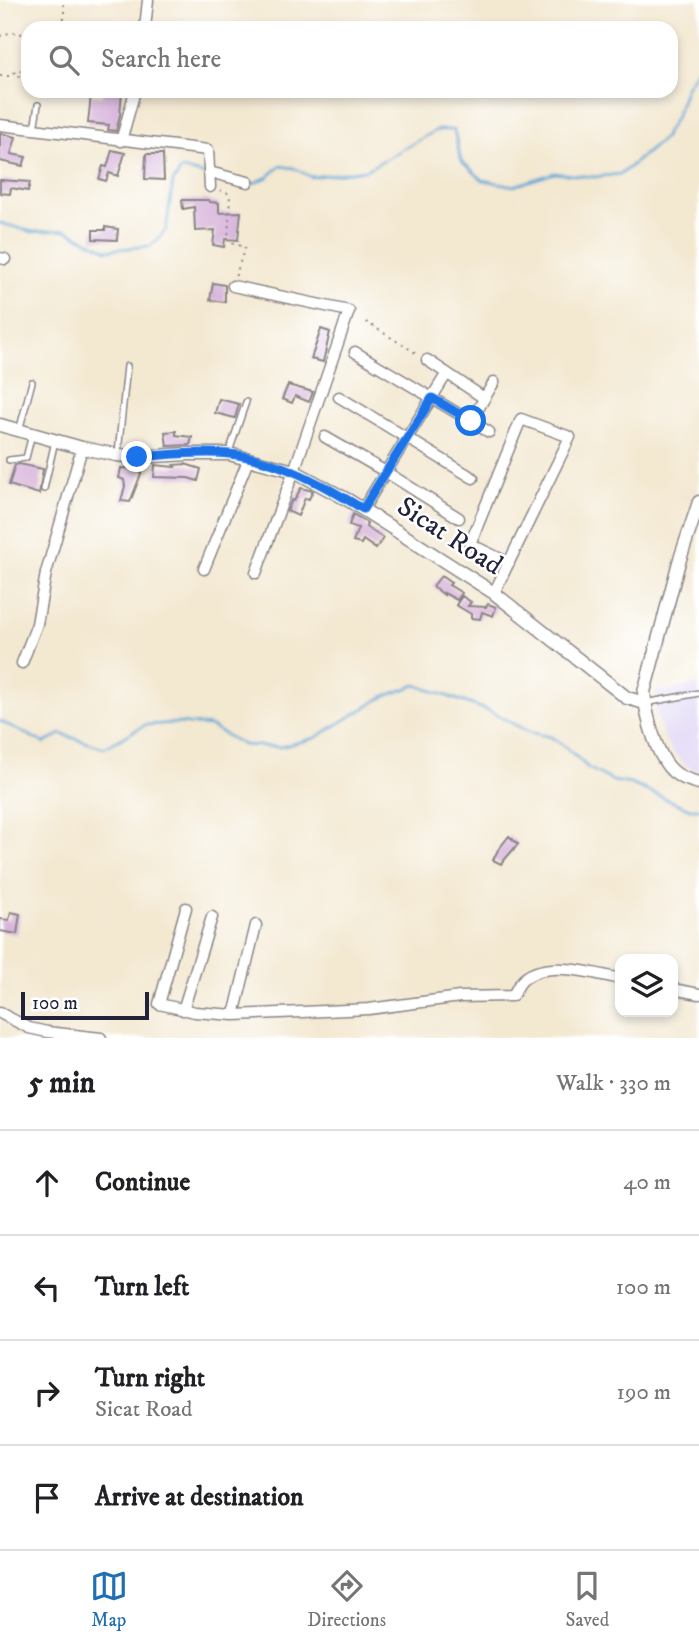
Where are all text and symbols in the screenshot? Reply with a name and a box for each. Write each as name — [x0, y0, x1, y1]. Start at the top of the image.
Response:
search box — [21, 21, 678, 98]
icon: search — [45, 41, 83, 79]
text: Search here — [101, 43, 221, 76]
route start — [455, 405, 486, 436]
route end — [121, 441, 152, 472]
street label: Sicat Road — [391, 489, 509, 583]
map controls — [615, 954, 678, 1017]
button: layers — [615, 954, 678, 1017]
scale bar — [21, 989, 149, 1021]
text: 100 m — [32, 992, 78, 1015]
text: 5 min — [28, 1065, 95, 1102]
text: Walk · 330 m — [556, 1069, 671, 1098]
icon: ahead — [28, 1164, 66, 1202]
text: Continue — [95, 1166, 190, 1199]
text: 40 m — [623, 1168, 671, 1197]
icon: left — [28, 1269, 66, 1307]
text: Turn left — [95, 1271, 189, 1304]
text: 100 m — [616, 1273, 671, 1302]
text: Turn right — [95, 1362, 205, 1395]
icon: right — [28, 1374, 66, 1412]
text: 190 m — [617, 1378, 671, 1407]
text: Sicat Road — [95, 1395, 193, 1424]
icon: arrive — [28, 1479, 66, 1517]
text: Arrive at destination — [95, 1481, 304, 1514]
tab: Map — [90, 1567, 128, 1632]
tab: Directions — [307, 1567, 386, 1632]
tab: Saved — [566, 1567, 609, 1632]

